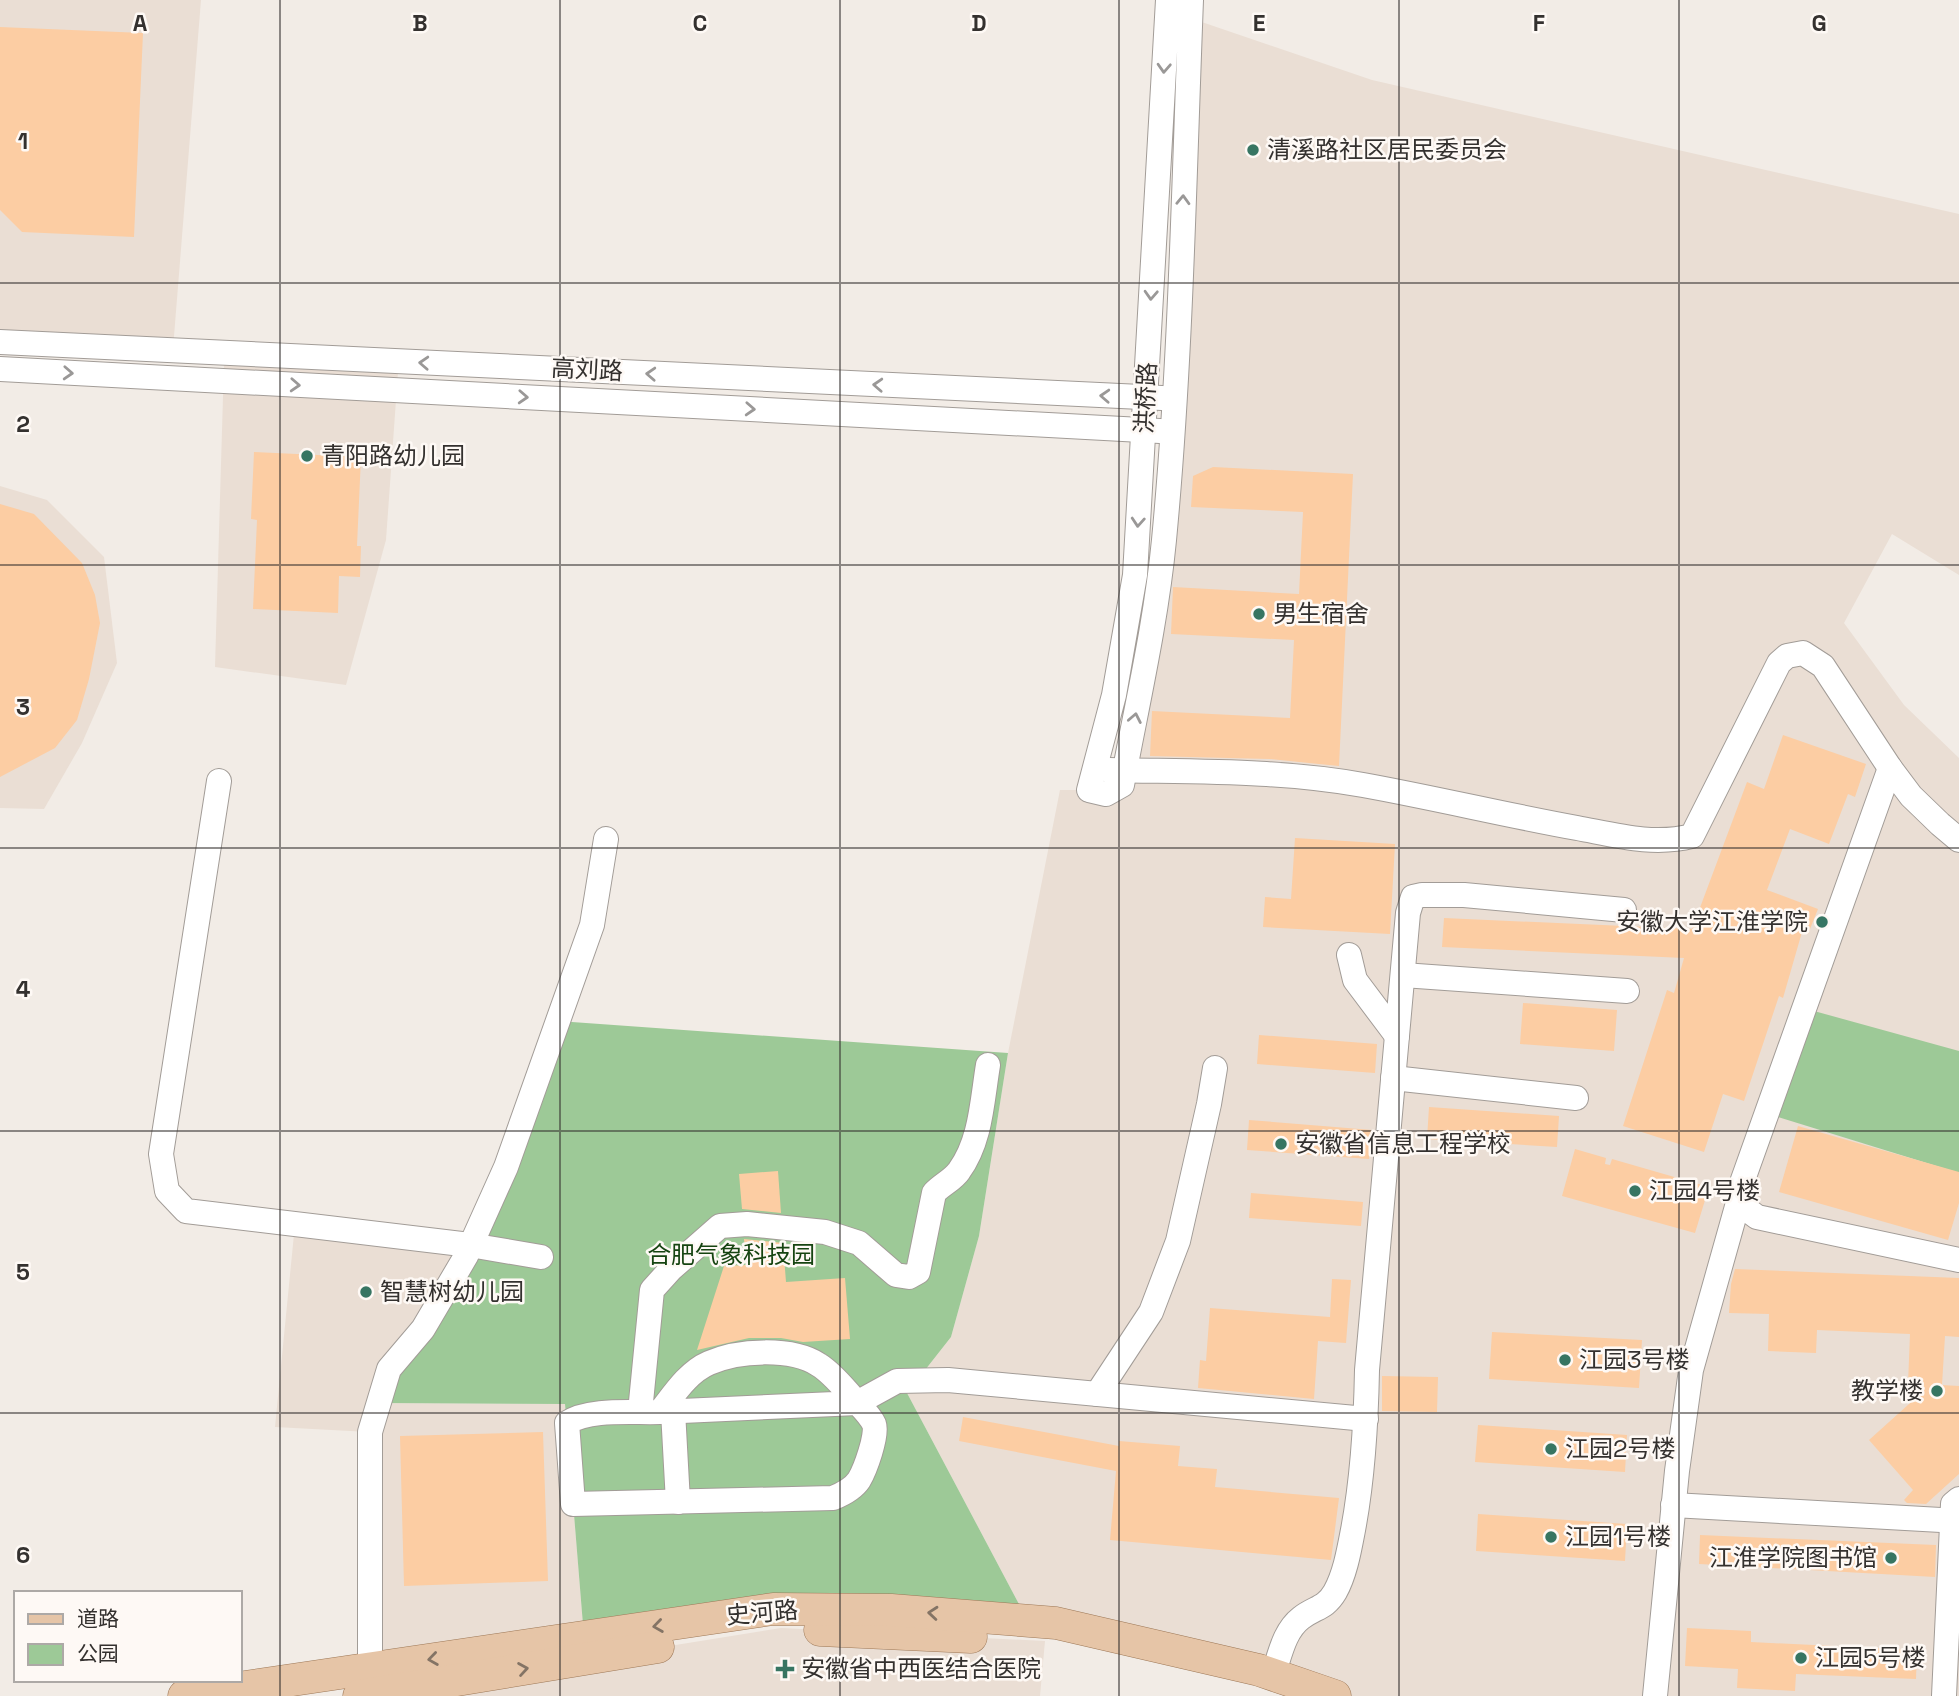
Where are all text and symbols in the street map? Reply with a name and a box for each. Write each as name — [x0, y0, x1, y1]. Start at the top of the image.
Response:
text: A — [133, 8, 148, 38]
text: B — [412, 8, 428, 38]
text: C — [693, 8, 707, 38]
text: D — [971, 8, 987, 38]
text: E — [1253, 8, 1265, 38]
text: F — [1533, 8, 1545, 38]
text: G — [1811, 8, 1827, 38]
one-way arrow — [1157, 63, 1172, 74]
text: 1 — [18, 126, 28, 156]
place label: 清溪路社区居民委员会 — [1267, 134, 1507, 165]
marker: 清溪路社区居民委员会 — [1245, 142, 1261, 158]
one-way arrow — [1176, 194, 1191, 205]
one-way arrow — [1144, 290, 1159, 301]
street label: 高刘路 — [550, 352, 624, 387]
one-way arrow — [418, 355, 429, 370]
street label: 洪桥路 — [1128, 361, 1163, 435]
one-way arrow — [63, 365, 74, 380]
one-way arrow — [645, 366, 656, 381]
one-way arrow — [290, 377, 301, 392]
one-way arrow — [872, 377, 883, 392]
one-way arrow — [1100, 388, 1111, 403]
one-way arrow — [517, 390, 528, 405]
one-way arrow — [744, 402, 755, 417]
text: 2 — [16, 409, 30, 439]
place label: 青阳路幼儿园 — [321, 440, 465, 471]
marker: 青阳路幼儿园 — [299, 448, 315, 464]
one-way arrow — [1131, 517, 1146, 528]
place label: 男生宿舍 — [1273, 598, 1369, 629]
marker: 男生宿舍 — [1251, 606, 1267, 622]
text: 3 — [16, 692, 30, 722]
one-way arrow — [1126, 712, 1141, 724]
place label: 安徽大学江淮学院 — [1616, 906, 1808, 937]
marker: 安徽大学江淮学院 — [1814, 914, 1830, 930]
text: 4 — [16, 974, 31, 1004]
place label: 安徽省信息工程学校 — [1295, 1128, 1511, 1159]
marker: 安徽省信息工程学校 — [1273, 1136, 1289, 1152]
place label: 江园4号楼 — [1649, 1175, 1760, 1206]
marker: 江园4号楼 — [1627, 1183, 1643, 1199]
park label: 合肥气象科技园 — [647, 1239, 815, 1270]
text: 5 — [16, 1257, 30, 1287]
place label: 智慧树幼儿园 — [380, 1276, 524, 1307]
marker: 智慧树幼儿园 — [358, 1284, 374, 1300]
place label: 江园3号楼 — [1579, 1344, 1690, 1375]
marker: 江园3号楼 — [1557, 1352, 1573, 1368]
place label: 教学楼 — [1851, 1375, 1923, 1406]
marker: 教学楼 — [1929, 1383, 1945, 1399]
place label: 江园2号楼 — [1565, 1433, 1675, 1464]
marker: 江园2号楼 — [1543, 1441, 1559, 1457]
place label: 江园1号楼 — [1565, 1521, 1671, 1552]
marker: 江园1号楼 — [1543, 1529, 1559, 1545]
text: 6 — [16, 1540, 30, 1570]
place label: 江淮学院图书馆 — [1709, 1542, 1877, 1573]
marker: 江淮学院图书馆 — [1883, 1550, 1899, 1566]
legend — [14, 1591, 242, 1682]
street label: 史河路 — [725, 1594, 799, 1631]
text: 道路 — [77, 1605, 119, 1632]
one-way arrow — [928, 1606, 939, 1621]
one-way arrow — [652, 1618, 664, 1633]
text: 公园 — [77, 1640, 119, 1667]
place label: 江园5号楼 — [1815, 1642, 1925, 1673]
marker: 江园5号楼 — [1793, 1650, 1809, 1666]
one-way arrow — [427, 1651, 439, 1666]
place label: 安徽省中西医结合医院 — [801, 1653, 1041, 1684]
marker: 安徽省中西医结合医院 — [775, 1659, 795, 1679]
one-way arrow — [517, 1662, 529, 1677]

